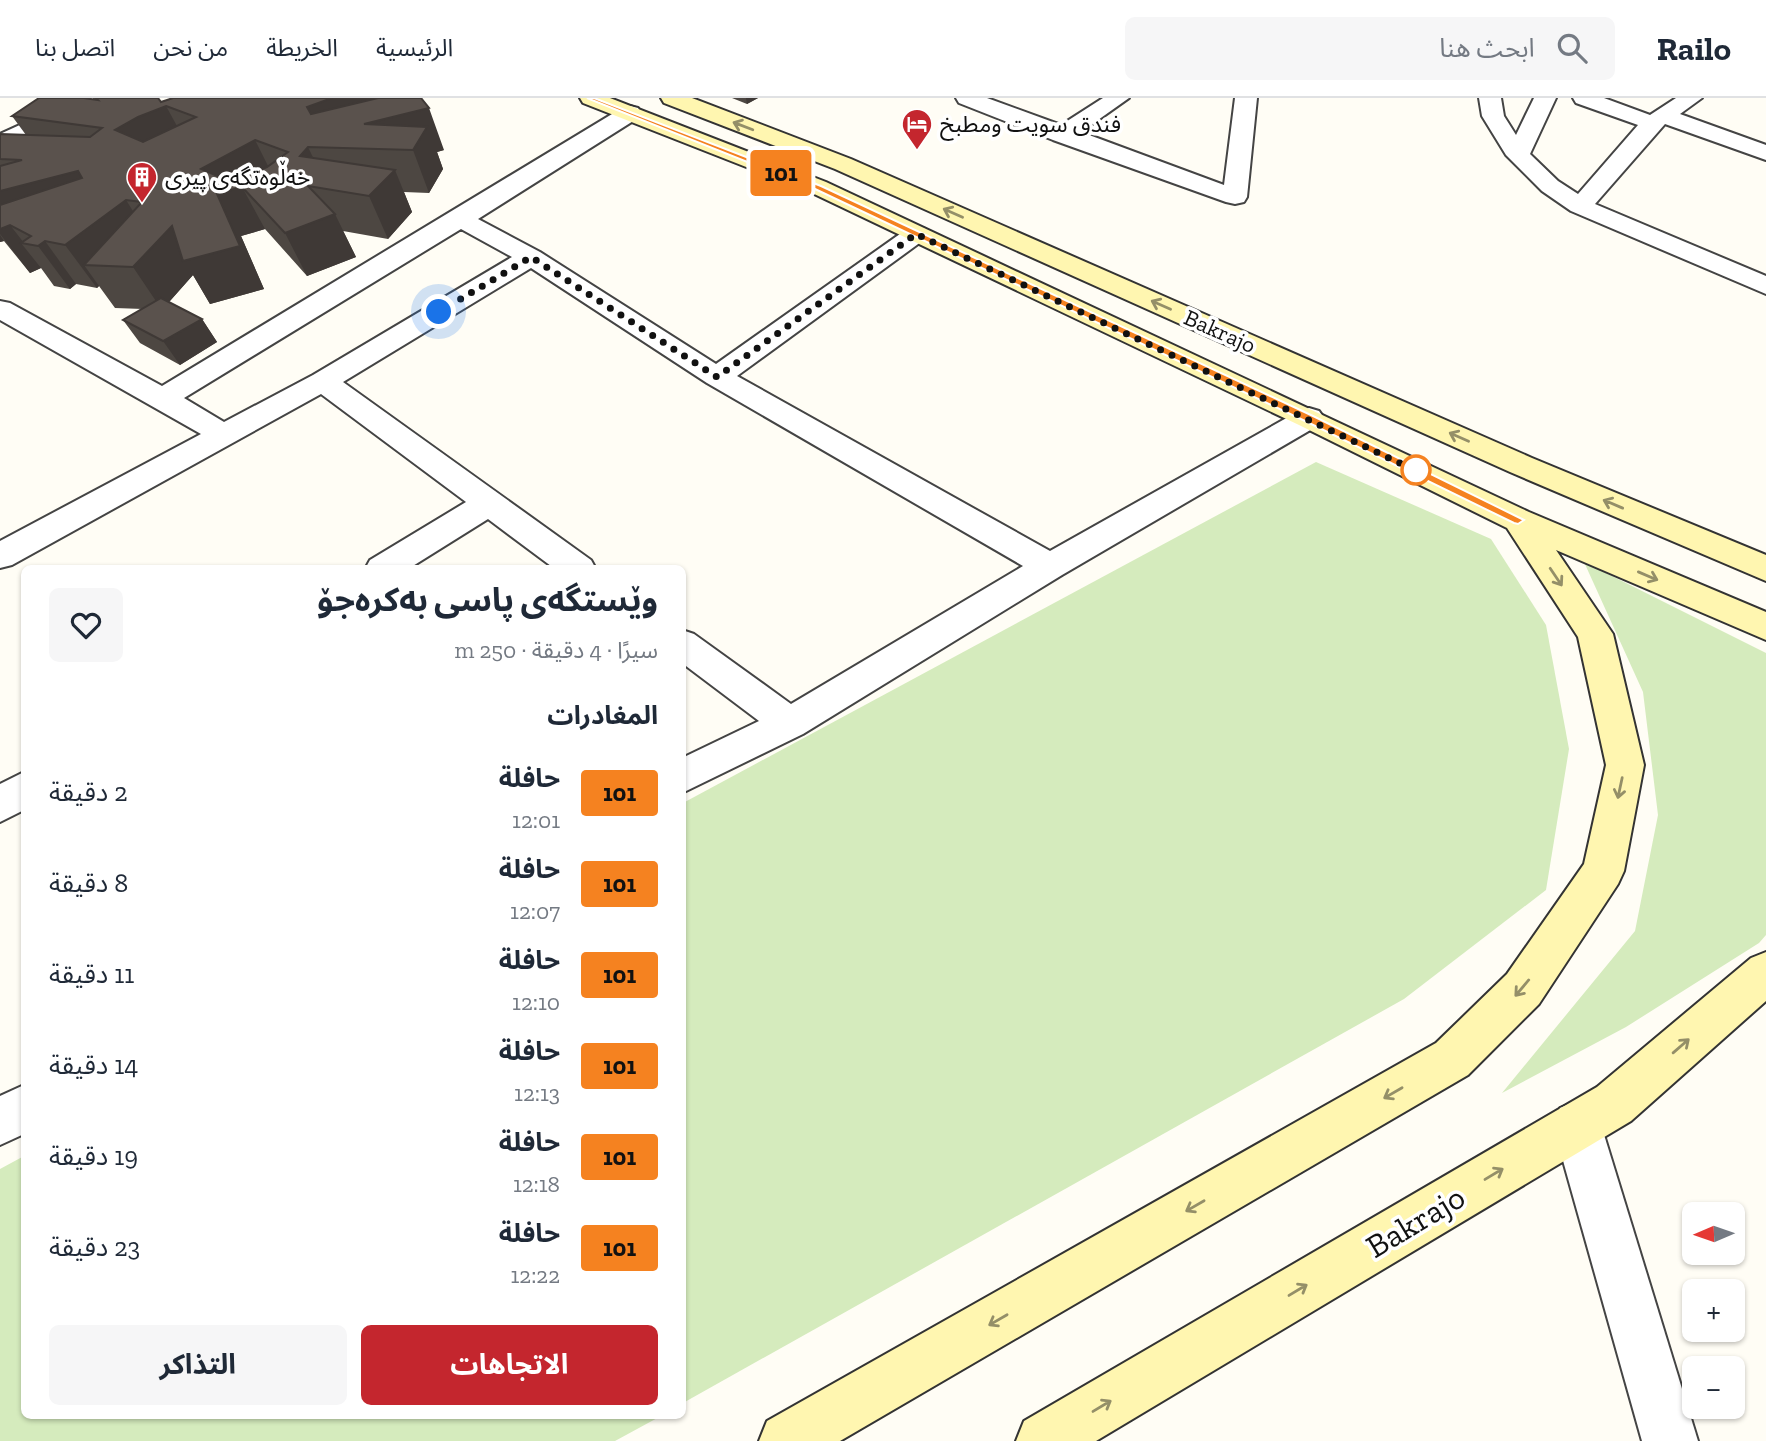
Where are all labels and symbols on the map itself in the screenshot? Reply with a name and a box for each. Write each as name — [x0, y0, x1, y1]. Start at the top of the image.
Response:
hotel icon: فندق سويت ومطبخ — [900, 107, 934, 151]
place label: فندق سويت ومطبخ — [940, 110, 1121, 141]
one-way arrow — [733, 118, 755, 131]
line badge: 101 — [741, 150, 821, 196]
building icon: خەڵوەتگەی پیری — [125, 160, 159, 204]
place label: خەڵوەتگەی پیری — [165, 160, 310, 192]
one-way arrow — [943, 206, 965, 219]
your location — [421, 294, 456, 329]
one-way arrow — [1151, 298, 1173, 311]
street label: Bakrajo — [1180, 303, 1260, 359]
one-way arrow — [1449, 430, 1470, 443]
unlabelled marker — [1401, 455, 1431, 485]
one-way arrow — [1603, 497, 1624, 510]
one-way arrow — [1549, 566, 1563, 586]
one-way arrow — [1637, 570, 1658, 583]
one-way arrow — [1613, 776, 1627, 799]
one-way arrow — [1514, 979, 1529, 997]
one-way arrow — [1671, 1038, 1689, 1054]
one-way arrow — [1383, 1086, 1403, 1100]
one-way arrow — [1483, 1167, 1503, 1181]
street label: Bakrajo — [1359, 1177, 1472, 1266]
one-way arrow — [1186, 1199, 1206, 1213]
north arrow — [1682, 1202, 1745, 1265]
one-way arrow — [1288, 1283, 1308, 1297]
one-way arrow — [989, 1313, 1009, 1327]
one-way arrow — [1092, 1399, 1112, 1413]

